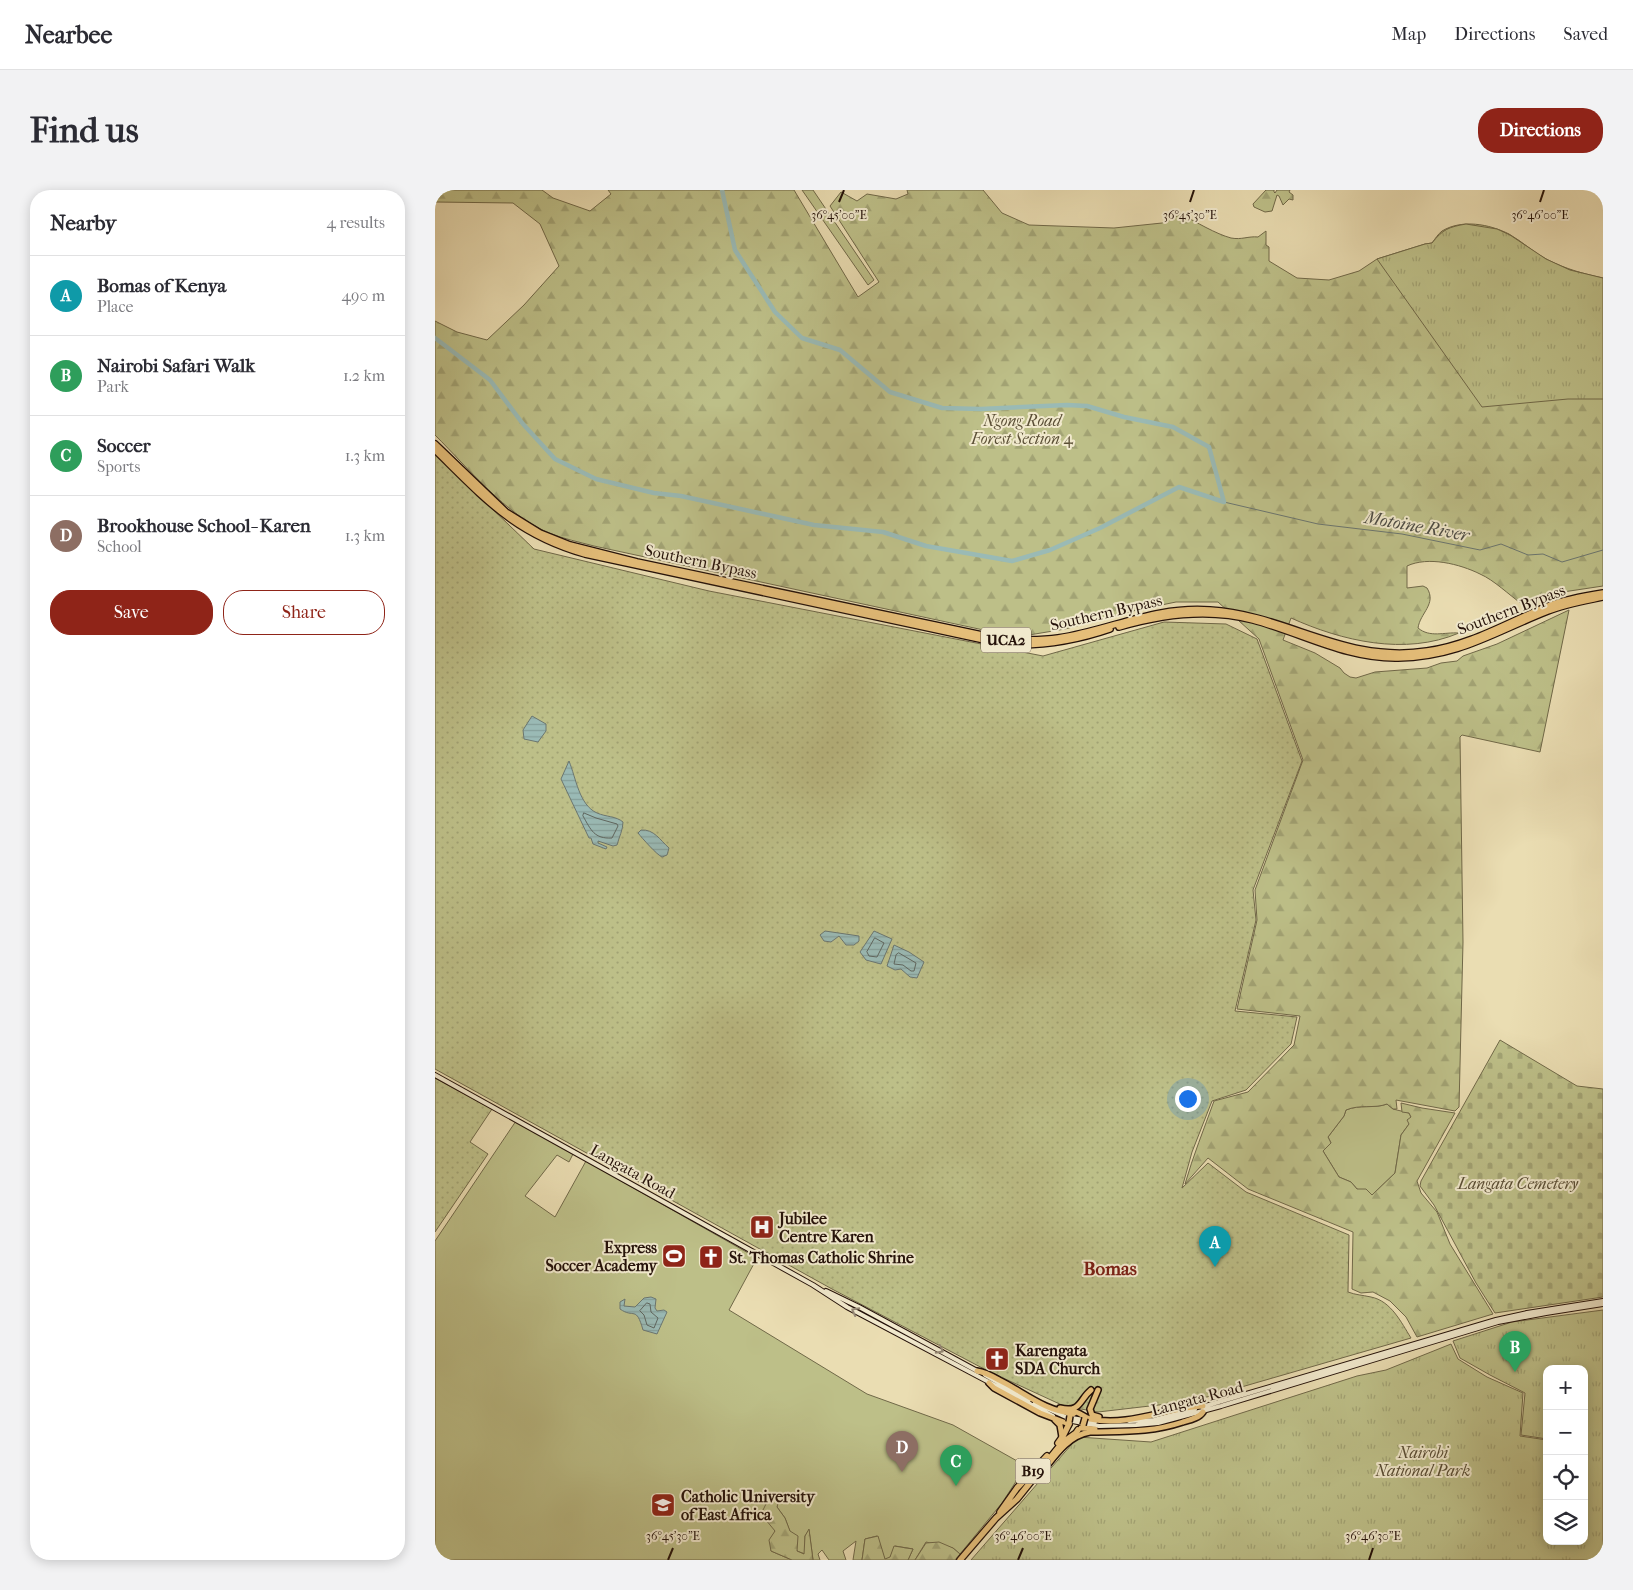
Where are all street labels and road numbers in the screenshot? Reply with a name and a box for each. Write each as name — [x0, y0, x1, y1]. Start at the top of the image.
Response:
street label: Southern Bypass — [643, 540, 759, 583]
street label: Southern Bypass — [1455, 580, 1568, 639]
street label: Southern Bypass — [1048, 590, 1164, 635]
road number: UCA2 — [981, 628, 1031, 652]
street label: Langata Road — [587, 1140, 679, 1203]
street label: Langata Road — [1149, 1377, 1245, 1420]
road number: B19 — [1015, 1458, 1051, 1484]

